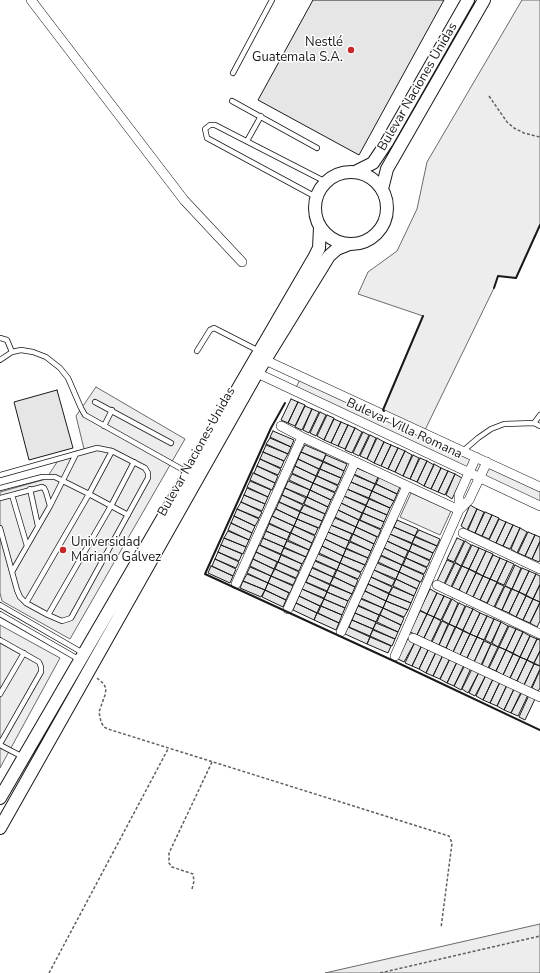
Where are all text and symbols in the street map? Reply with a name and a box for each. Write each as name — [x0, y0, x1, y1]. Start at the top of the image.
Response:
street label: Bulevar Naciones Unidas — [375, 20, 461, 154]
place label: Nestlé Guatemala S.A. — [252, 35, 343, 66]
marker: Nestlé Guatemala S.A. — [346, 45, 356, 55]
street label: Bulevar Naciones Unidas — [155, 385, 239, 519]
street label: Bulevar Villa Romana — [344, 395, 464, 463]
place label: Universidad Mariano Gálvez — [71, 535, 161, 566]
marker: Universidad Mariano Gálvez — [58, 545, 68, 555]

